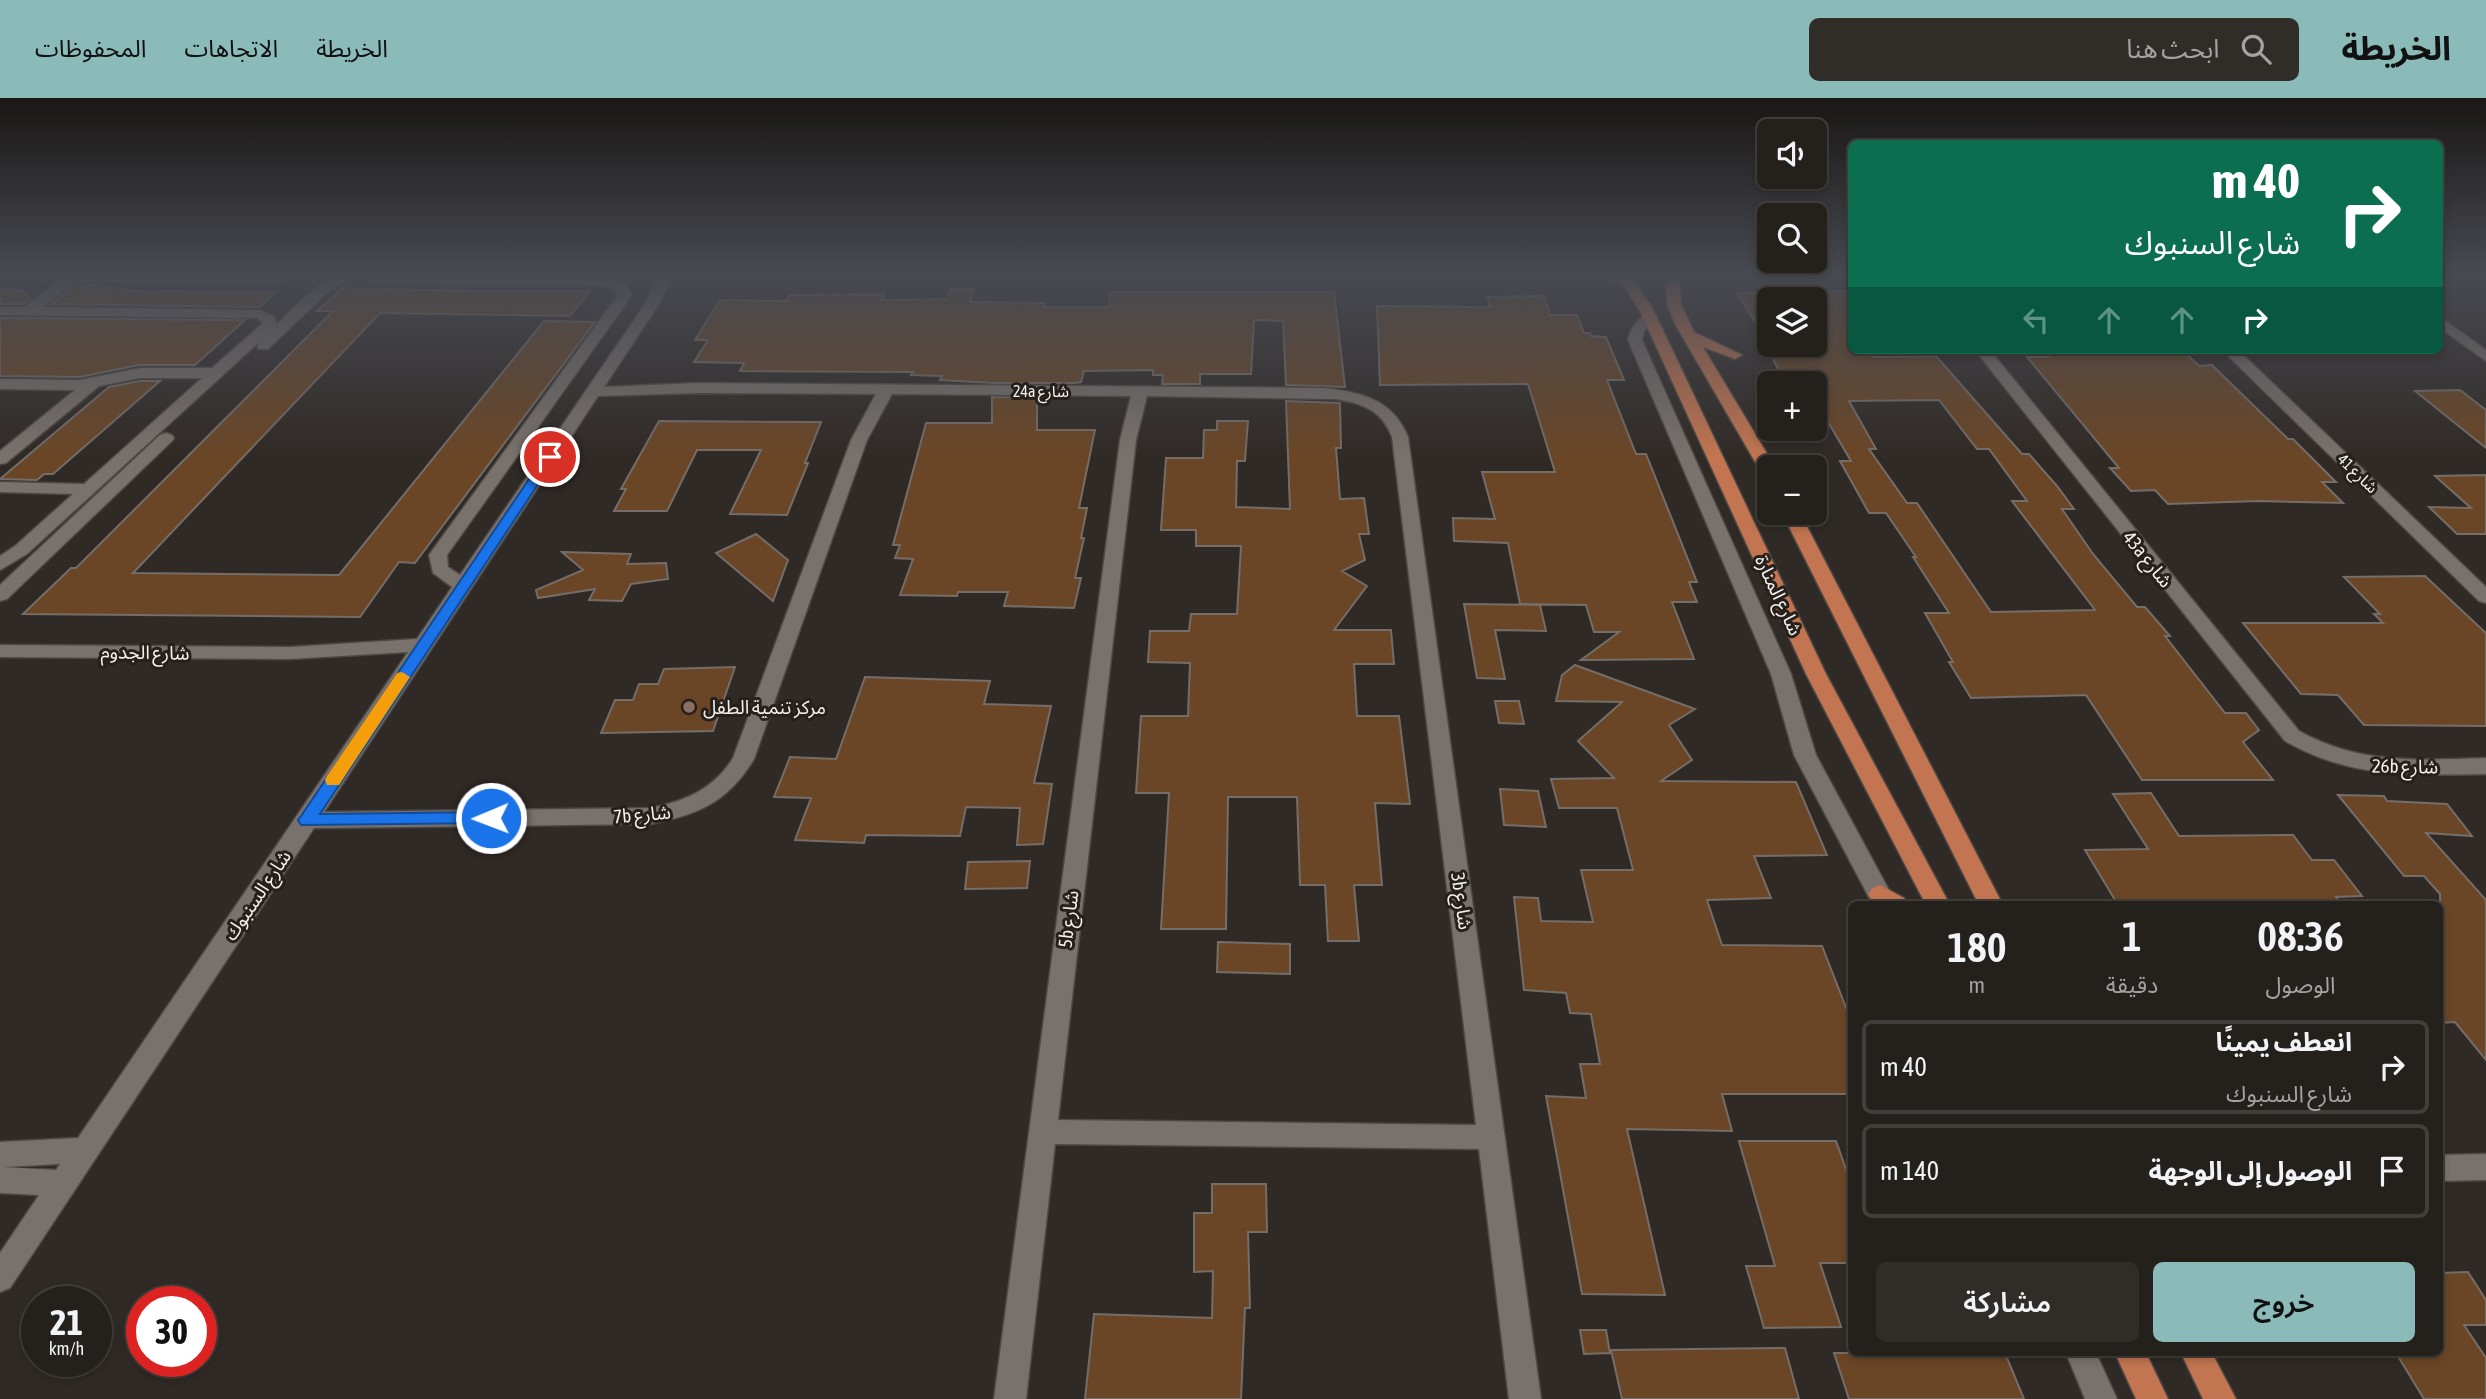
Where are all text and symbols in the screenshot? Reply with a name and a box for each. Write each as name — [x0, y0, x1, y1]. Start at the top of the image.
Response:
search box — [1809, 18, 2299, 81]
text: الخريطة — [2341, 29, 2451, 67]
icon: search — [2237, 30, 2275, 68]
text: ابحث هنا — [2126, 34, 2219, 64]
text: المحفوظات — [35, 35, 146, 62]
text: الاتجاهات — [184, 35, 278, 62]
text: الخريطة — [316, 35, 388, 62]
map controls — [1757, 119, 1827, 525]
button: sound — [1757, 119, 1827, 189]
text: 40 m — [2212, 152, 2300, 208]
icon: right — [2324, 168, 2415, 259]
button: search — [1757, 203, 1827, 273]
text: شارع السنبوك — [2125, 224, 2300, 261]
button: layers — [1757, 287, 1827, 357]
icon: left — [2017, 301, 2055, 339]
icon: ahead — [2090, 301, 2128, 339]
icon: ahead — [2163, 301, 2201, 339]
icon: right — [2236, 301, 2274, 339]
button: + — [1757, 371, 1827, 441]
street label: 24a شارع — [1013, 382, 1069, 404]
pin — [520, 427, 580, 487]
icon: arrive — [531, 438, 569, 476]
street label: شارع 41 — [2332, 450, 2382, 499]
button: − — [1757, 455, 1827, 525]
street label: 43a شارع — [2116, 526, 2177, 594]
street label: شارع المنارة — [1748, 551, 1807, 640]
street label: شارع الجدوم — [100, 640, 190, 668]
place label: مركز تنمية الطفل — [703, 696, 826, 719]
marker: مركز تنمية الطفل — [681, 699, 697, 715]
street label: 26b شارع — [2372, 754, 2438, 781]
position arrow — [454, 781, 528, 855]
street label: 7b شارع — [612, 801, 672, 830]
street label: شارع السنبوك — [219, 846, 298, 946]
street label: 3b شارع — [1444, 871, 1477, 931]
street label: 5b شارع — [1054, 889, 1085, 949]
text: 1 — [2122, 912, 2142, 960]
text: 08:36 — [2257, 912, 2344, 960]
text: 180 — [1947, 923, 2007, 971]
text: m — [1969, 972, 1985, 998]
text: دقيقة — [2106, 972, 2158, 998]
text: الوصول — [2266, 972, 2336, 998]
text: انعطف يمينًا — [2215, 1027, 2352, 1057]
icon: right — [2373, 1048, 2411, 1086]
text: 40 m — [1880, 1052, 1927, 1082]
text: شارع السنبوك — [2226, 1081, 2352, 1107]
icon: arrive — [2373, 1152, 2411, 1190]
text: 140 m — [1880, 1156, 1939, 1186]
text: الوصول إلى الوجهة — [2149, 1156, 2352, 1186]
button: مشاركة — [1876, 1262, 2139, 1342]
button: خروج — [2153, 1262, 2415, 1342]
speed limit sign: 30 — [126, 1286, 217, 1377]
text: 21 — [50, 1302, 83, 1342]
text: km/h — [49, 1338, 84, 1359]

